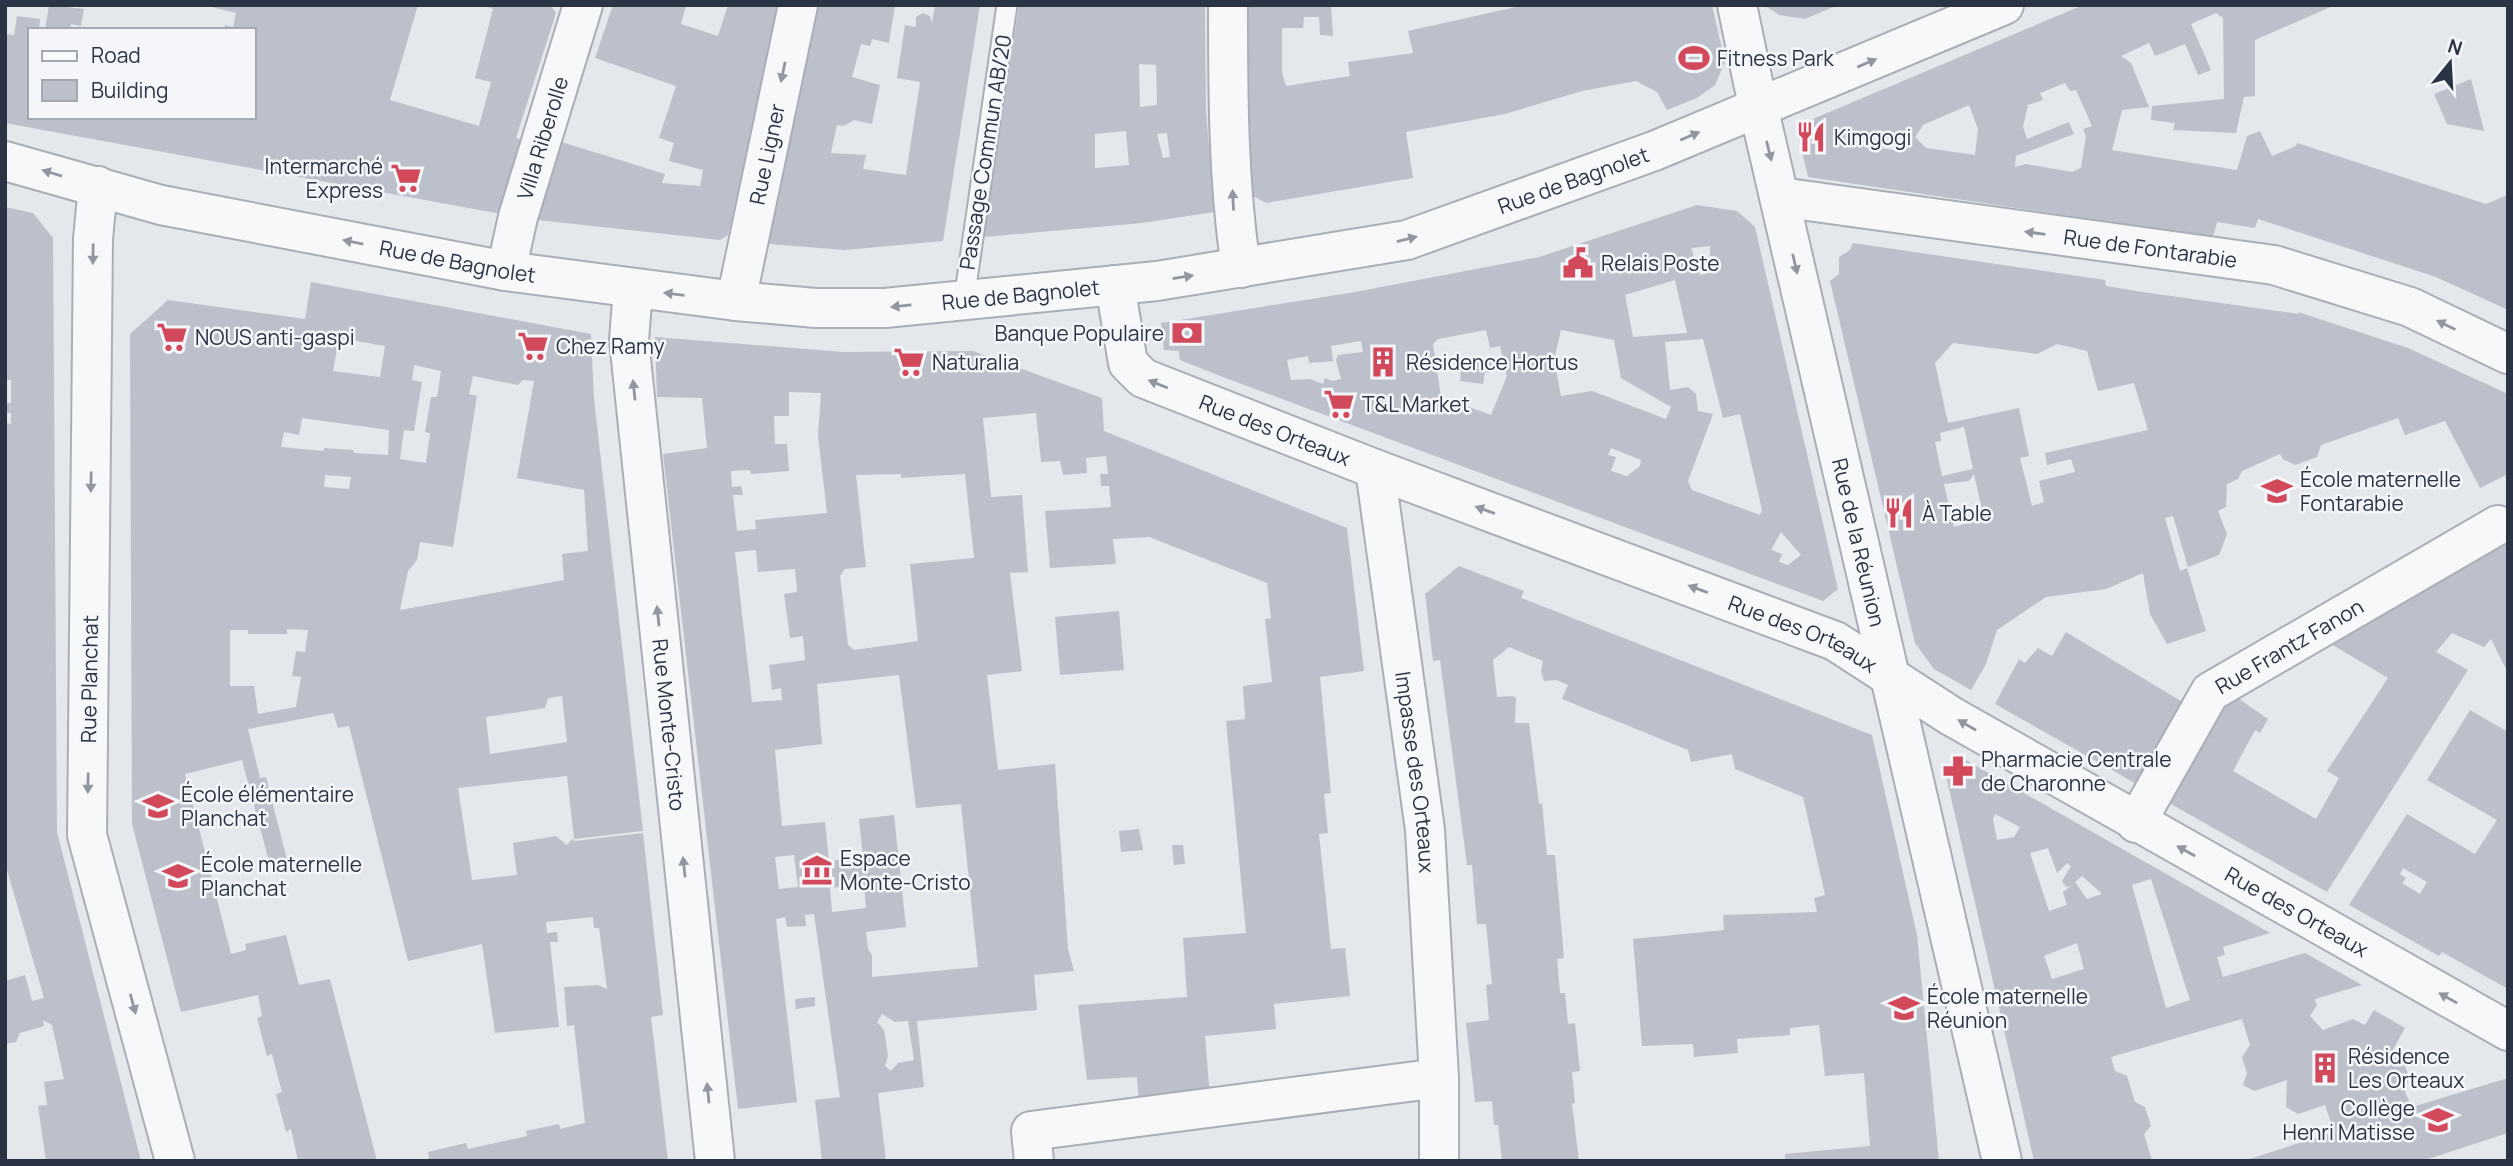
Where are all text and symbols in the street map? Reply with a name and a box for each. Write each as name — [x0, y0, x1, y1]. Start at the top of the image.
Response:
legend — [28, 28, 256, 119]
north arrow — [2415, 28, 2485, 98]
street label: Passage Commun AB/20 — [953, 32, 1017, 272]
text: N — [2445, 32, 2466, 61]
text: Road — [91, 41, 141, 69]
sports icon: Fitness Park — [1677, 41, 1711, 75]
place label: Fitness Park — [1717, 44, 1834, 72]
one-way arrow — [1856, 57, 1877, 68]
one-way arrow — [777, 61, 788, 83]
street label: Villa Riberolle — [510, 73, 574, 203]
text: Building — [91, 76, 168, 104]
street label: Rue Ligner — [743, 101, 791, 207]
restaurant icon: Kimgogi — [1794, 120, 1828, 154]
place label: Kimgogi — [1834, 123, 1911, 151]
one-way arrow — [1679, 130, 1700, 141]
street label: Rue de Bagnolet — [1494, 140, 1653, 220]
one-way arrow — [1763, 141, 1774, 163]
place label: Intermarché Express — [265, 152, 383, 204]
supermarket icon: Intermarché Express — [389, 161, 423, 195]
one-way arrow — [41, 167, 62, 177]
one-way arrow — [1228, 189, 1239, 211]
street label: Rue de Fontarabie — [2062, 222, 2239, 274]
one-way arrow — [2024, 227, 2046, 238]
street label: Rue de Bagnolet — [377, 233, 538, 289]
one-way arrow — [1396, 233, 1418, 244]
one-way arrow — [342, 236, 364, 247]
one-way arrow — [87, 244, 99, 266]
public building icon: Relais Poste — [1561, 246, 1595, 280]
place label: Relais Poste — [1601, 249, 1719, 277]
one-way arrow — [1790, 253, 1801, 275]
one-way arrow — [1172, 271, 1194, 282]
street label: Rue de Bagnolet — [940, 273, 1101, 316]
one-way arrow — [663, 288, 685, 299]
one-way arrow — [890, 301, 912, 312]
bank icon: Banque Populaire — [1170, 316, 1204, 350]
place label: Banque Populaire — [995, 319, 1164, 347]
one-way arrow — [2436, 319, 2456, 330]
supermarket icon: NOUS anti-gaspi — [155, 320, 189, 354]
place label: NOUS anti-gaspi — [195, 323, 355, 351]
supermarket icon: Chez Ramy — [516, 329, 550, 363]
place label: Chez Ramy — [556, 332, 664, 360]
supermarket icon: Naturalia — [892, 345, 926, 379]
building icon: Résidence Hortus — [1366, 345, 1400, 379]
place label: Naturalia — [932, 348, 1019, 376]
place label: Résidence Hortus — [1406, 348, 1578, 376]
one-way arrow — [1148, 378, 1169, 389]
one-way arrow — [628, 379, 639, 401]
street label: Rue des Orteaux — [1195, 387, 1355, 472]
supermarket icon: T&L Market — [1322, 387, 1356, 421]
place label: T&L Market — [1362, 390, 1470, 418]
street label: Rue de la Réunion — [1826, 455, 1892, 629]
place label: École maternelle Fontarabie — [2300, 465, 2461, 517]
one-way arrow — [85, 471, 97, 493]
school or university icon: École maternelle Fontarabie — [2260, 474, 2294, 508]
restaurant icon: À Table — [1882, 496, 1916, 530]
place label: À Table — [1922, 499, 1992, 527]
one-way arrow — [1474, 504, 1495, 515]
one-way arrow — [1687, 584, 1708, 595]
street label: Rue des Orteaux — [1724, 588, 1883, 679]
street label: Rue Frantz Fanon — [2210, 592, 2368, 700]
one-way arrow — [652, 605, 663, 627]
street label: Rue Planchat — [74, 615, 104, 743]
street label: Rue Monte-Cristo — [646, 637, 692, 812]
street label: Impasse des Orteaux — [1389, 669, 1441, 874]
one-way arrow — [1958, 719, 1977, 731]
place label: Pharmacie Centrale de Charonne — [1981, 745, 2171, 797]
pharmacy icon: Pharmacie Centrale de Charonne — [1941, 754, 1975, 788]
one-way arrow — [82, 772, 94, 794]
place label: École élémentaire Planchat — [181, 780, 354, 832]
school or university icon: École élémentaire Planchat — [141, 789, 175, 823]
place label: Espace Monte-Cristo — [840, 844, 971, 896]
one-way arrow — [2176, 845, 2195, 857]
place label: École maternelle Planchat — [201, 850, 362, 902]
museum icon: Espace Monte-Cristo — [800, 853, 834, 887]
one-way arrow — [679, 855, 690, 877]
school or university icon: École maternelle Planchat — [161, 859, 195, 893]
street label: Rue des Orteaux — [2220, 860, 2373, 963]
place label: École maternelle Réunion — [1927, 982, 2088, 1034]
school or university icon: École maternelle Réunion — [1887, 991, 1921, 1025]
one-way arrow — [2438, 992, 2458, 1004]
one-way arrow — [128, 994, 139, 1016]
place label: Résidence Les Orteaux — [2348, 1042, 2464, 1094]
building icon: Résidence Les Orteaux — [2308, 1051, 2342, 1085]
one-way arrow — [703, 1082, 714, 1104]
place label: Collège Henri Matisse — [2283, 1094, 2415, 1146]
school or university icon: Collège Henri Matisse — [2421, 1103, 2455, 1137]

